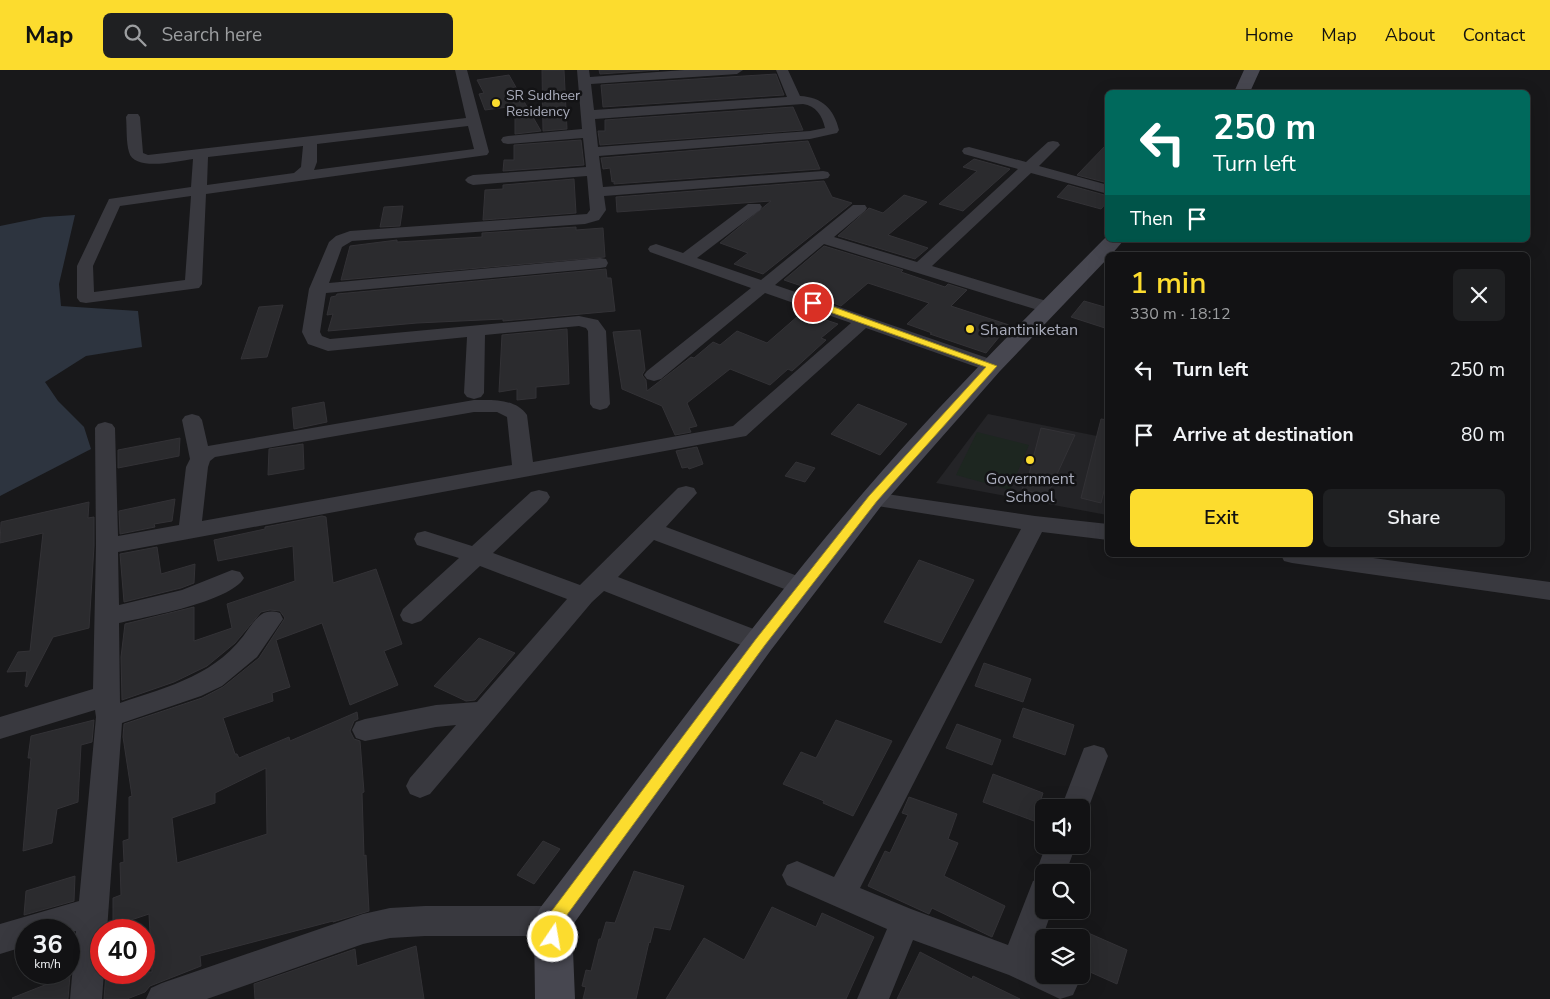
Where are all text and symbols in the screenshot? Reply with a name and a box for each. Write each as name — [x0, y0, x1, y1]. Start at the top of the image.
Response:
search box — [103, 13, 453, 58]
text: Map — [25, 19, 73, 51]
icon: search — [121, 21, 149, 49]
text: Search here — [161, 22, 262, 48]
text: Home — [1245, 23, 1293, 47]
text: Map — [1321, 23, 1357, 47]
text: About — [1385, 23, 1435, 47]
text: Contact — [1463, 23, 1525, 47]
place label: SR Sudheer Residency — [506, 86, 580, 121]
marker: SR Sudheer Residency — [490, 97, 502, 109]
text: 250 m — [1213, 104, 1316, 151]
icon: left — [1130, 110, 1195, 175]
text: Turn left — [1213, 149, 1296, 179]
icon: arrive — [1183, 205, 1211, 233]
text: Then — [1130, 206, 1173, 232]
text: 1 min — [1130, 263, 1206, 304]
button: close — [1453, 269, 1505, 321]
pin — [792, 282, 834, 324]
icon: arrive — [799, 289, 827, 317]
text: 330 m · 18:12 — [1130, 303, 1231, 325]
place label: Shantiniketan — [980, 319, 1078, 341]
marker: Shantiniketan — [964, 323, 976, 335]
icon: left — [1130, 356, 1158, 384]
text: Turn left — [1173, 357, 1248, 383]
text: 250 m — [1450, 357, 1505, 383]
icon: arrive — [1130, 421, 1158, 449]
text: Arrive at destination — [1173, 422, 1354, 448]
text: 80 m — [1461, 422, 1505, 448]
marker: Government School — [1024, 454, 1036, 466]
place label: Government School — [986, 468, 1075, 508]
button: Exit — [1130, 489, 1313, 547]
button: Share — [1323, 489, 1505, 547]
map controls — [1035, 799, 1090, 984]
button: sound — [1035, 799, 1090, 854]
button: search — [1035, 864, 1090, 919]
position arrow — [526, 910, 578, 962]
speed limit sign: 40 — [90, 919, 155, 984]
text: 36 — [32, 928, 63, 962]
button: layers — [1035, 929, 1090, 984]
text: km/h — [34, 956, 61, 972]

